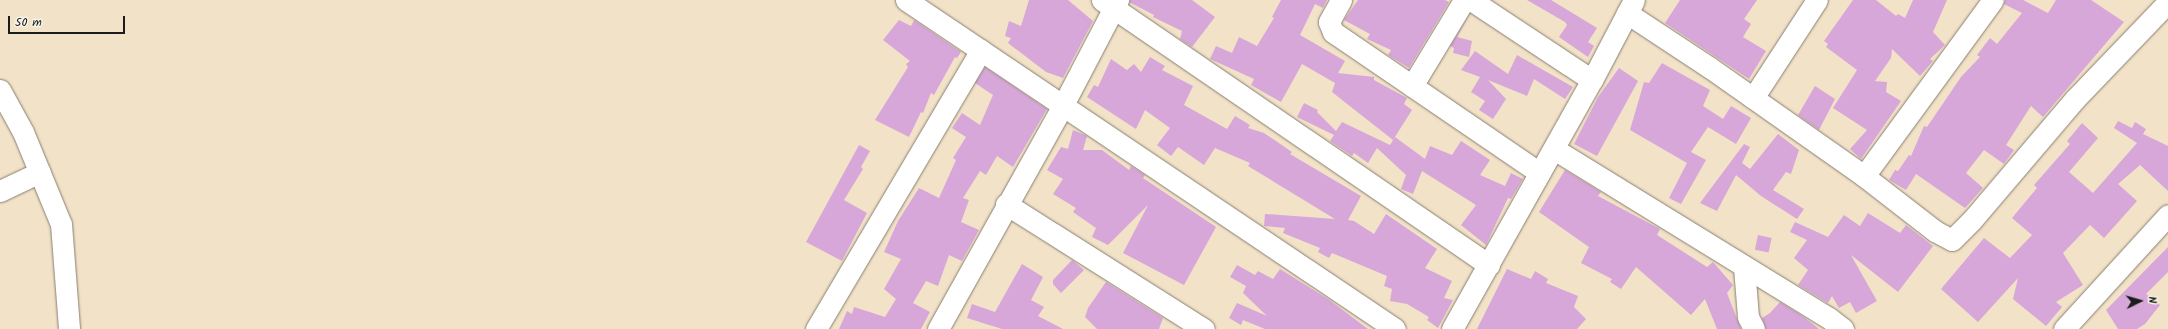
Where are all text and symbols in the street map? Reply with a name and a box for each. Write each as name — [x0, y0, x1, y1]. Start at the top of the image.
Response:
scale bar — [10, 8, 127, 34]
text: 50 m — [15, 13, 42, 32]
north arrow — [2120, 281, 2160, 321]
text: N — [2143, 296, 2161, 304]

